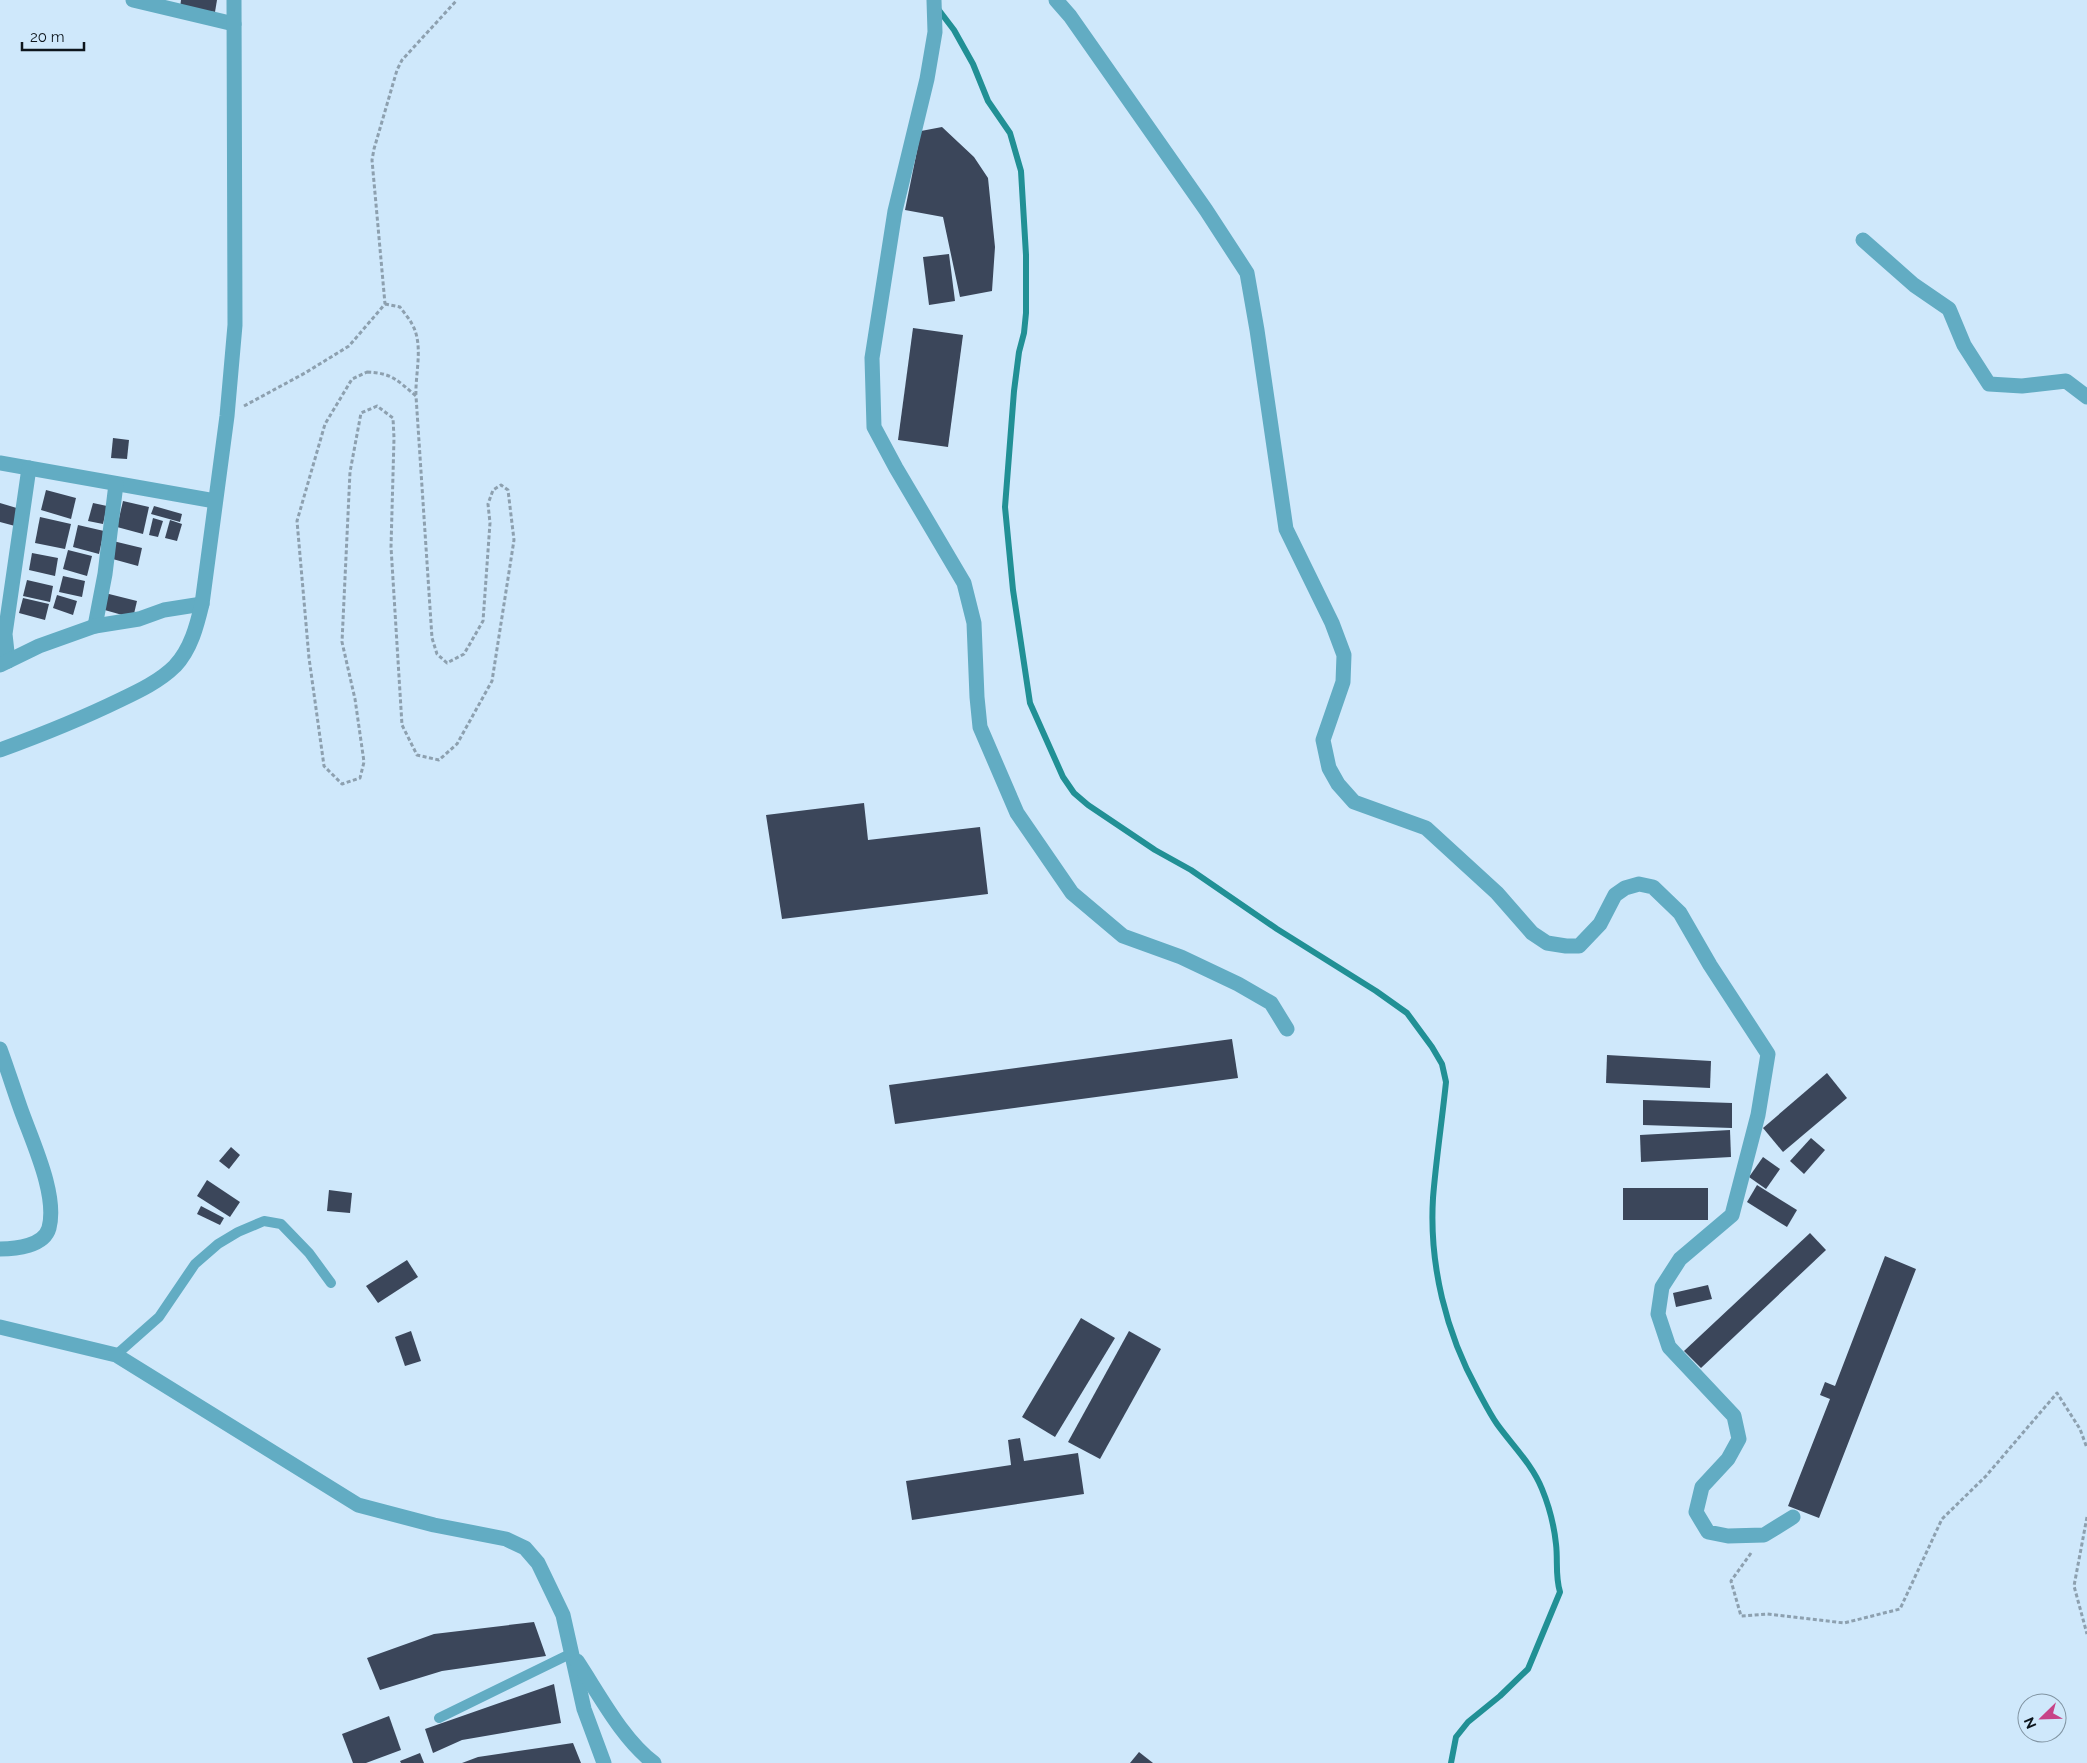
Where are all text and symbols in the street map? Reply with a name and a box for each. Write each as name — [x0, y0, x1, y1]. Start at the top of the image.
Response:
scale bar — [22, 20, 85, 52]
text: 20 m — [30, 28, 65, 46]
north arrow — [2017, 1693, 2067, 1743]
text: N — [2021, 1715, 2039, 1731]

